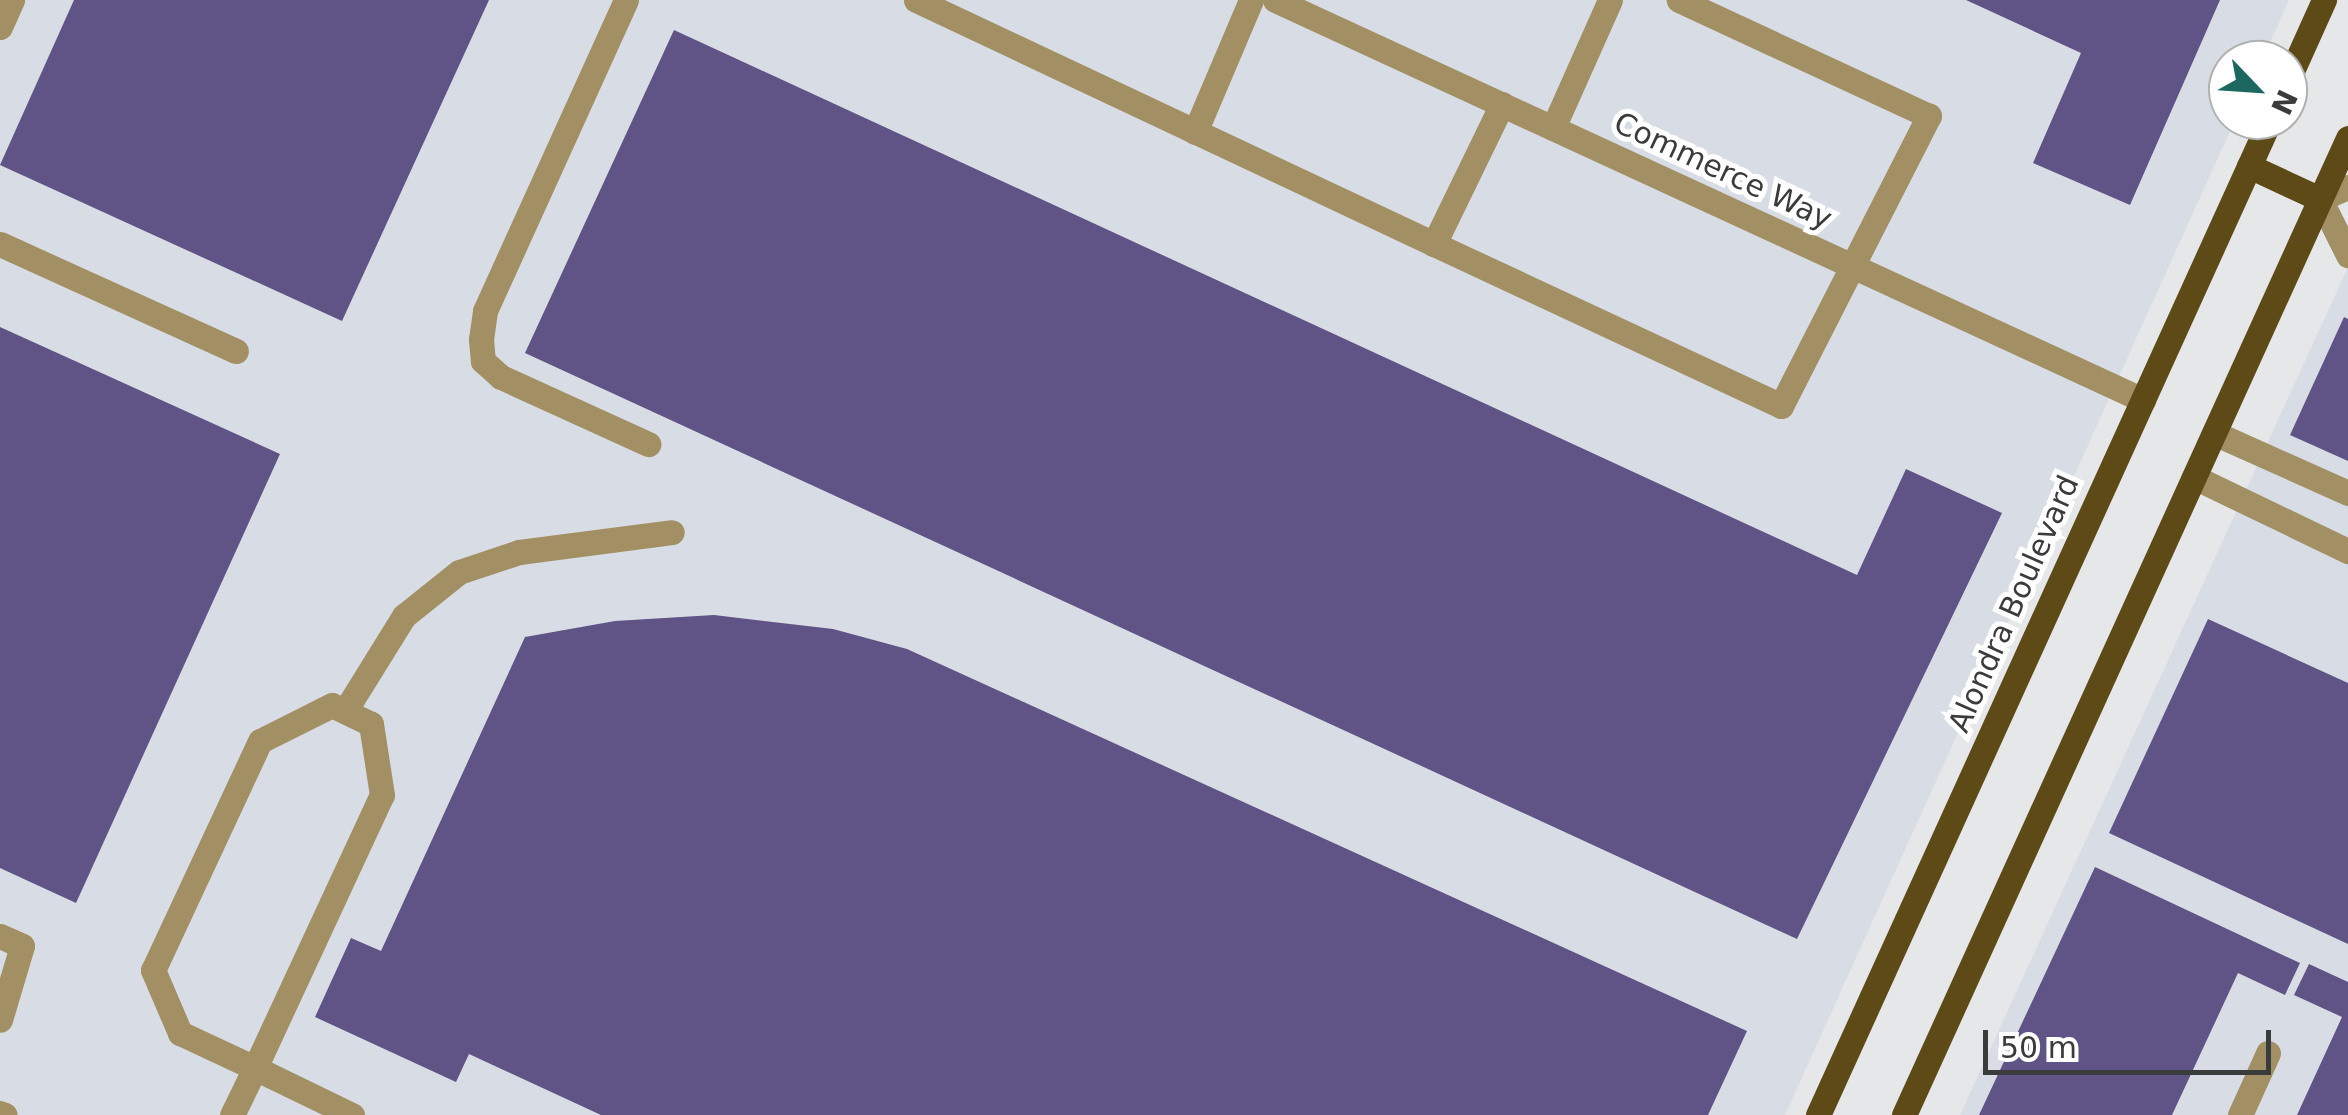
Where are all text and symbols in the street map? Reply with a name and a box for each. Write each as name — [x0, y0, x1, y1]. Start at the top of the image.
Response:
north arrow — [2208, 40, 2308, 140]
text: N — [2264, 84, 2304, 120]
street label: Commerce Way — [1608, 105, 1838, 237]
street label: Alondra Boulevard — [1941, 470, 2087, 738]
scale bar — [1988, 1010, 2276, 1072]
text: 50 m — [2000, 1030, 2077, 1065]

